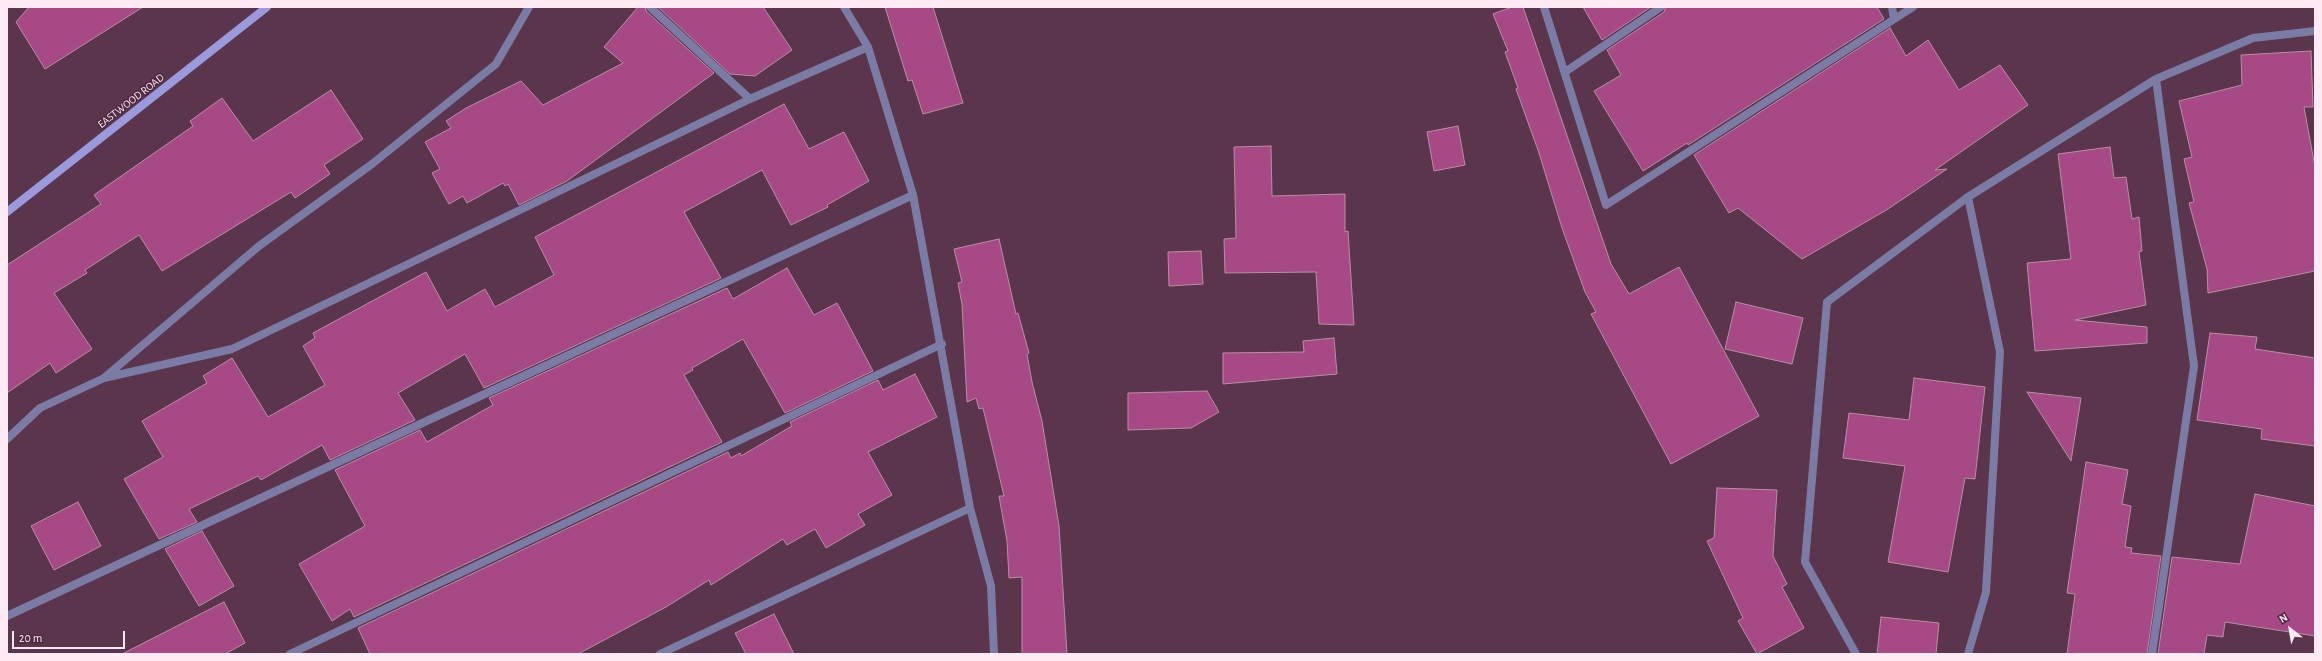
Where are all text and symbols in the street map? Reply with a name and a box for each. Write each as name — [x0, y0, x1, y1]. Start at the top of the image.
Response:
street label: EASTWOOD ROAD — [95, 71, 167, 131]
north arrow — [2270, 609, 2310, 649]
text: N — [2277, 612, 2290, 625]
scale bar — [14, 623, 127, 649]
text: 20 m — [19, 632, 42, 644]

